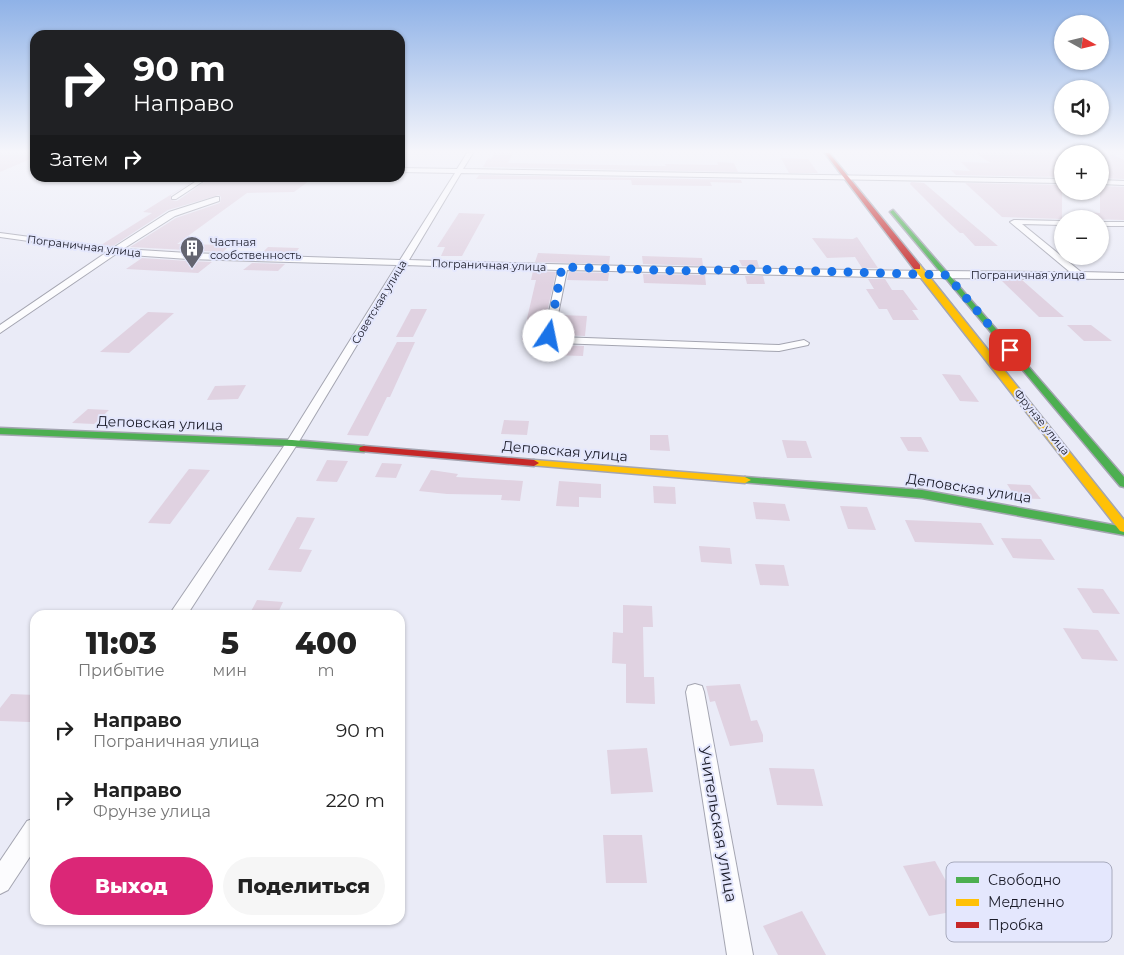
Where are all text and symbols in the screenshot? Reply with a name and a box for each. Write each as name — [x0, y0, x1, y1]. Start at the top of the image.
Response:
north arrow — [1054, 15, 1109, 70]
map controls — [1054, 15, 1109, 265]
text: 90 m — [133, 47, 226, 90]
icon: right — [50, 50, 115, 115]
button: sound — [1054, 80, 1109, 135]
text: Направо — [133, 90, 234, 117]
icon: right — [118, 145, 146, 173]
button: + — [1054, 145, 1109, 200]
text: Затем — [50, 148, 108, 171]
button: − — [1054, 210, 1109, 265]
street label: Пограничная улица — [26, 232, 142, 260]
building icon: Частная сообственность — [179, 235, 205, 269]
place label: Частная сообственность — [210, 235, 301, 262]
street label: Пограничная улица — [432, 256, 546, 274]
street label: Советская улица — [348, 257, 410, 347]
street label: Пограничная улица — [971, 268, 1085, 282]
position arrow — [522, 309, 574, 361]
pin — [989, 329, 1031, 371]
icon: arrive — [996, 336, 1024, 364]
street label: Фрунзе улица — [1011, 386, 1073, 458]
street label: Деповская улица — [97, 412, 223, 434]
street label: Деповская улица — [501, 437, 629, 465]
street label: Деповская улица — [905, 469, 1033, 507]
text: 11:03 — [86, 625, 157, 662]
text: 5 — [221, 625, 239, 662]
text: 400 — [295, 625, 357, 662]
text: Прибытие — [78, 661, 165, 680]
text: мин — [213, 661, 247, 680]
text: m — [318, 661, 334, 680]
text: Направо — [93, 709, 182, 732]
icon: right — [50, 716, 78, 744]
text: 90 m — [336, 719, 385, 742]
text: Пограничная улица — [93, 732, 260, 751]
street label: Учительская улица — [695, 744, 741, 904]
text: Направо — [93, 779, 182, 802]
icon: right — [50, 786, 78, 814]
text: 220 m — [326, 789, 385, 812]
text: Фрунзе улица — [93, 802, 211, 821]
button: Выход — [50, 857, 213, 915]
button: Поделиться — [223, 857, 385, 915]
legend — [946, 862, 1112, 942]
text: Свободно — [988, 871, 1061, 889]
text: Медленно — [988, 893, 1064, 911]
text: Пробка — [988, 916, 1043, 934]

